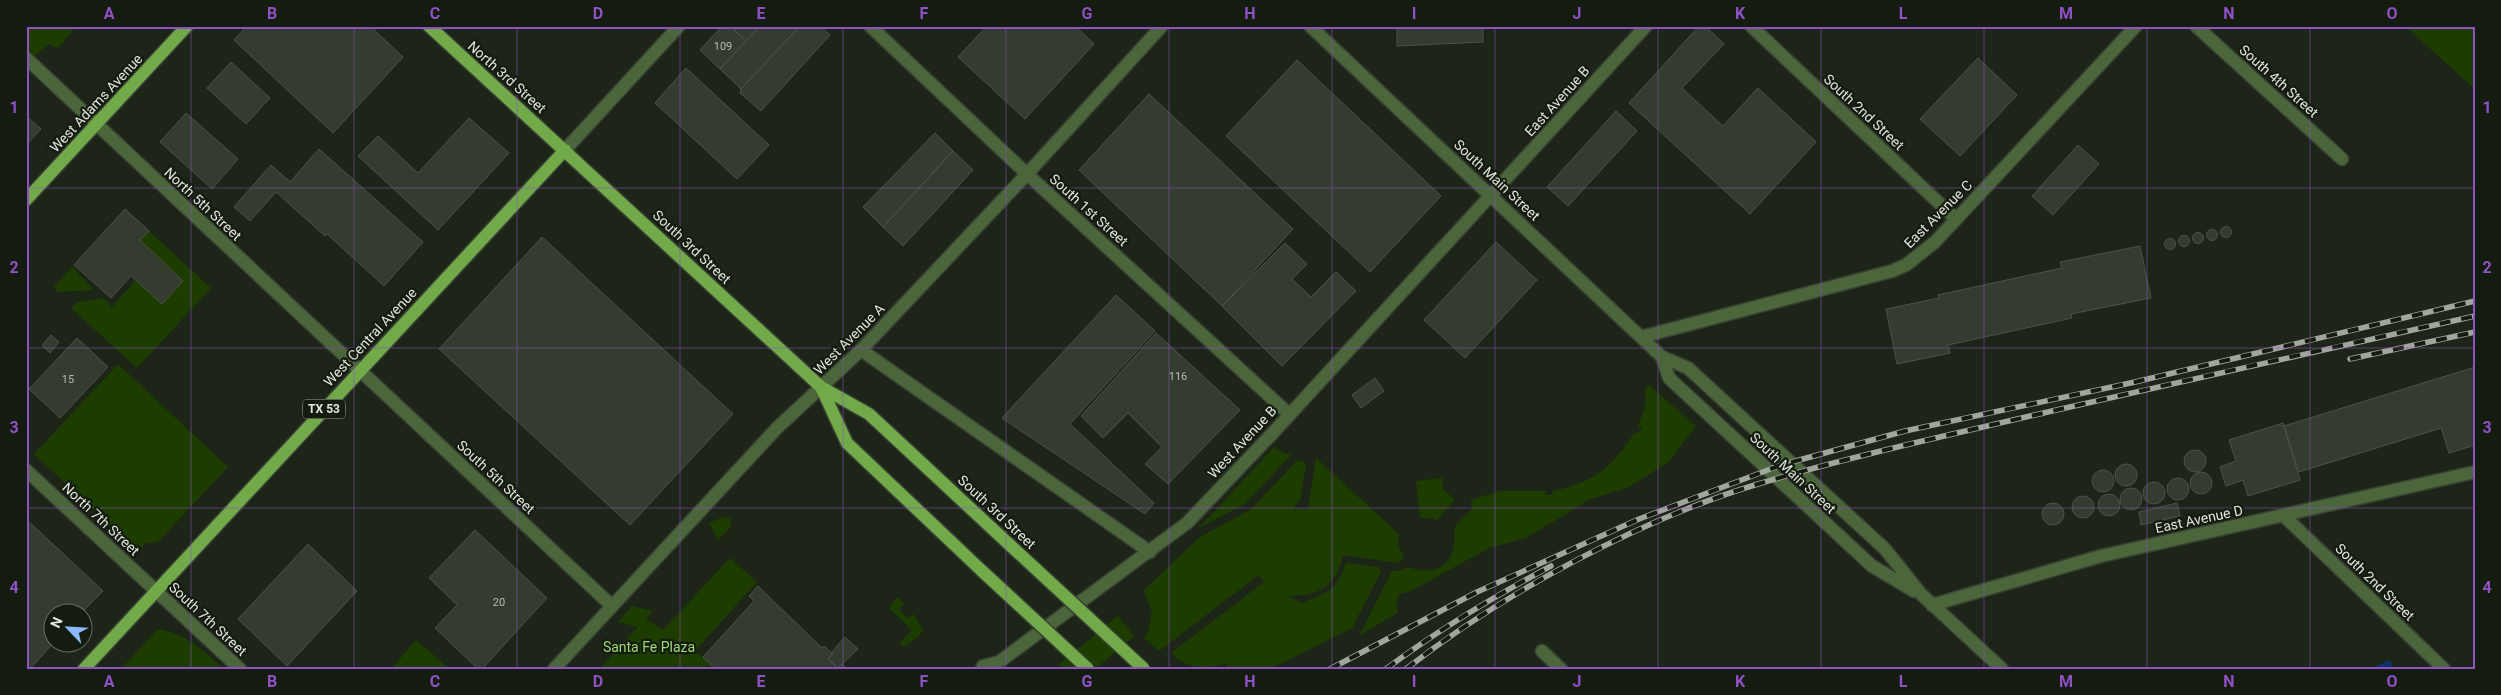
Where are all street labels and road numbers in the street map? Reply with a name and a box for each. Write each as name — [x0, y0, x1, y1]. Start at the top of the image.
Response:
street label: North 3rd Street — [465, 38, 550, 117]
street label: South 4th Street — [2236, 41, 2322, 121]
street label: West Adams Avenue — [46, 51, 146, 155]
street label: East Avenue B — [1521, 63, 1593, 139]
street label: South 2nd Street — [1821, 71, 1908, 153]
street label: South Main Street — [1451, 136, 1543, 224]
street label: North 5th Street — [161, 164, 245, 244]
street label: South 1st Street — [1047, 171, 1132, 250]
street label: East Avenue C — [1901, 177, 1975, 251]
street label: South 3rd Street — [650, 207, 735, 287]
street label: West Central Avenue — [320, 285, 420, 389]
street label: West Avenue A — [810, 300, 888, 378]
road number: TX 53 — [303, 399, 345, 418]
street label: West Avenue B — [1204, 403, 1280, 481]
street label: South Main Street — [1747, 429, 1839, 517]
street label: South 5th Street — [454, 437, 538, 517]
street label: South 3rd Street — [955, 472, 1040, 552]
street label: North 7th Street — [59, 479, 143, 559]
street label: East Avenue D — [2154, 502, 2244, 536]
street label: South 2nd Street — [2332, 540, 2418, 624]
street label: South 7th Street — [166, 579, 250, 659]

